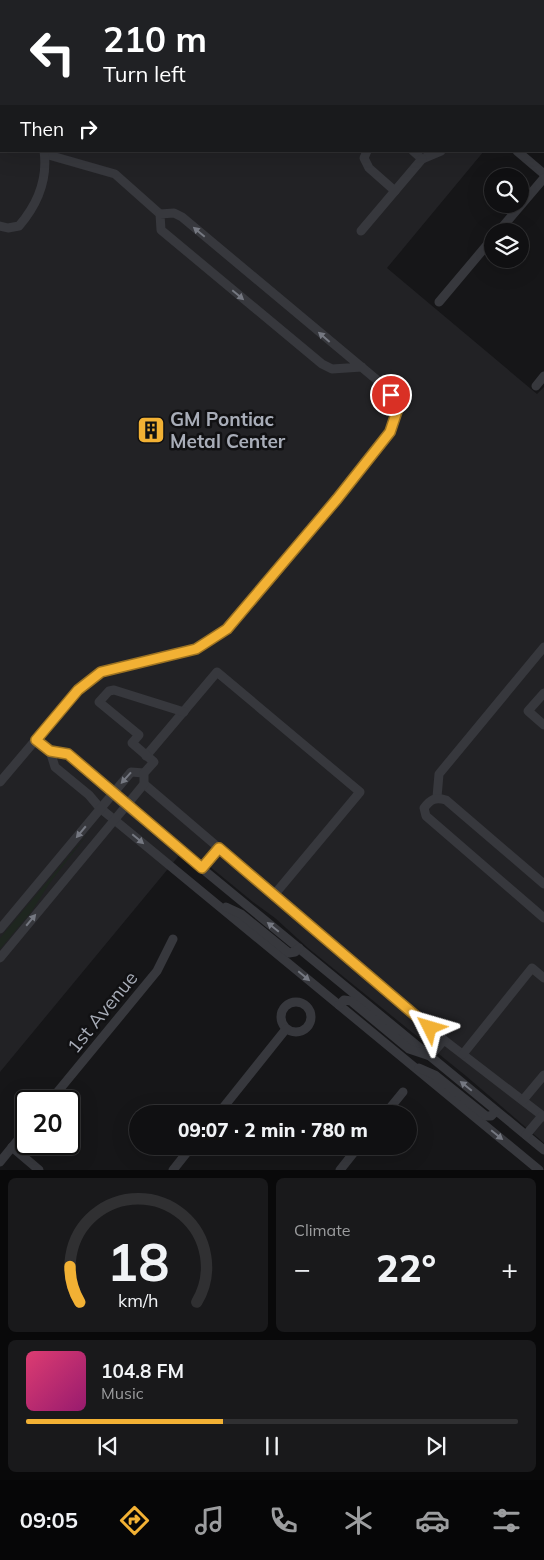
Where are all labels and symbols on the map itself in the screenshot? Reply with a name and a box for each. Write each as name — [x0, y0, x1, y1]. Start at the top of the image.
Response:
one-way arrow — [193, 226, 206, 237]
one-way arrow — [231, 289, 243, 301]
one-way arrow — [317, 331, 330, 342]
pin — [370, 374, 412, 416]
place label: GM Pontiac Metal Center — [170, 407, 286, 453]
building icon: GM Pontiac Metal Center — [136, 415, 166, 445]
one-way arrow — [120, 772, 132, 784]
one-way arrow — [75, 825, 87, 837]
one-way arrow — [131, 834, 144, 845]
one-way arrow — [26, 914, 37, 927]
one-way arrow — [267, 922, 279, 933]
street label: 1st Avenue — [62, 966, 142, 1058]
one-way arrow — [297, 971, 310, 982]
position arrow — [403, 1001, 455, 1053]
one-way arrow — [460, 1081, 472, 1092]
speed limit sign: 20 — [15, 1090, 80, 1155]
one-way arrow — [490, 1130, 503, 1141]

